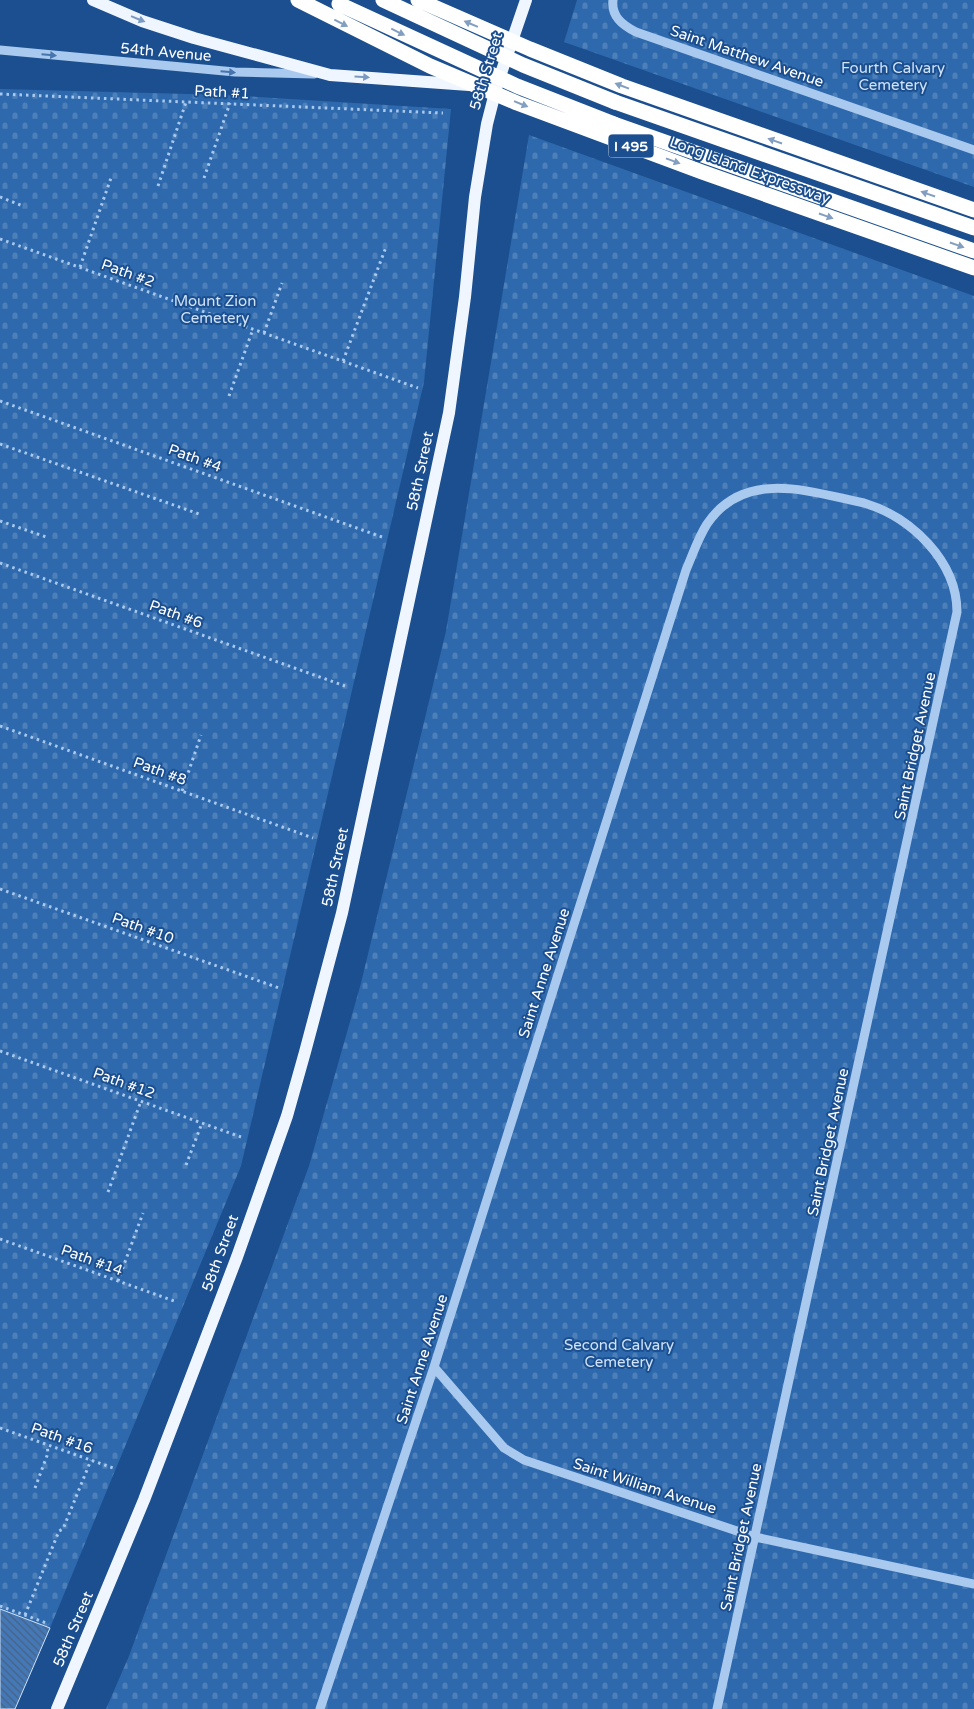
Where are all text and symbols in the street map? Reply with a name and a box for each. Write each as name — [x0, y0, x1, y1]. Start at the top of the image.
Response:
one-way arrow — [131, 15, 146, 23]
one-way arrow — [334, 19, 348, 27]
one-way arrow — [463, 20, 478, 28]
street label: Saint Matthew Avenue — [668, 21, 826, 91]
one-way arrow — [391, 28, 406, 37]
street label: 58th Street — [466, 30, 506, 112]
street label: 54th Avenue — [120, 39, 212, 65]
one-way arrow — [41, 51, 57, 59]
park label: Fourth Calvary Cemetery — [841, 59, 945, 94]
one-way arrow — [220, 68, 236, 76]
one-way arrow — [354, 74, 370, 82]
street label: Path #1 — [194, 82, 250, 102]
one-way arrow — [614, 82, 629, 89]
one-way arrow — [514, 100, 529, 108]
street label: Long Island Expressway — [667, 132, 833, 208]
road number: I 495 — [608, 134, 654, 158]
one-way arrow — [767, 137, 782, 144]
one-way arrow — [666, 158, 681, 166]
one-way arrow — [920, 190, 935, 198]
one-way arrow — [819, 212, 834, 220]
one-way arrow — [950, 241, 965, 249]
street label: Path #2 — [99, 255, 157, 291]
park label: Mount Zion Cemetery — [174, 292, 256, 327]
street label: 58th Street — [403, 430, 437, 512]
street label: Path #4 — [166, 440, 224, 476]
street label: Path #6 — [147, 596, 205, 632]
street label: Saint Bridget Avenue — [891, 671, 939, 821]
street label: Path #8 — [131, 753, 189, 789]
street label: 58th Street — [318, 826, 352, 908]
street label: Saint Anne Avenue — [515, 906, 573, 1040]
street label: Path #10 — [110, 908, 176, 948]
street label: Path #12 — [91, 1063, 157, 1103]
street label: Saint Bridget Avenue — [804, 1067, 852, 1217]
street label: 58th Street — [198, 1212, 242, 1294]
street label: Path #14 — [59, 1240, 125, 1280]
street label: Saint Anne Avenue — [393, 1292, 451, 1426]
park label: Second Calvary Cemetery — [564, 1336, 674, 1371]
street label: Path #16 — [29, 1418, 95, 1458]
street label: Saint William Avenue — [571, 1454, 719, 1518]
street label: Saint Bridget Avenue — [717, 1462, 765, 1612]
street label: 58th Street — [49, 1588, 97, 1670]

